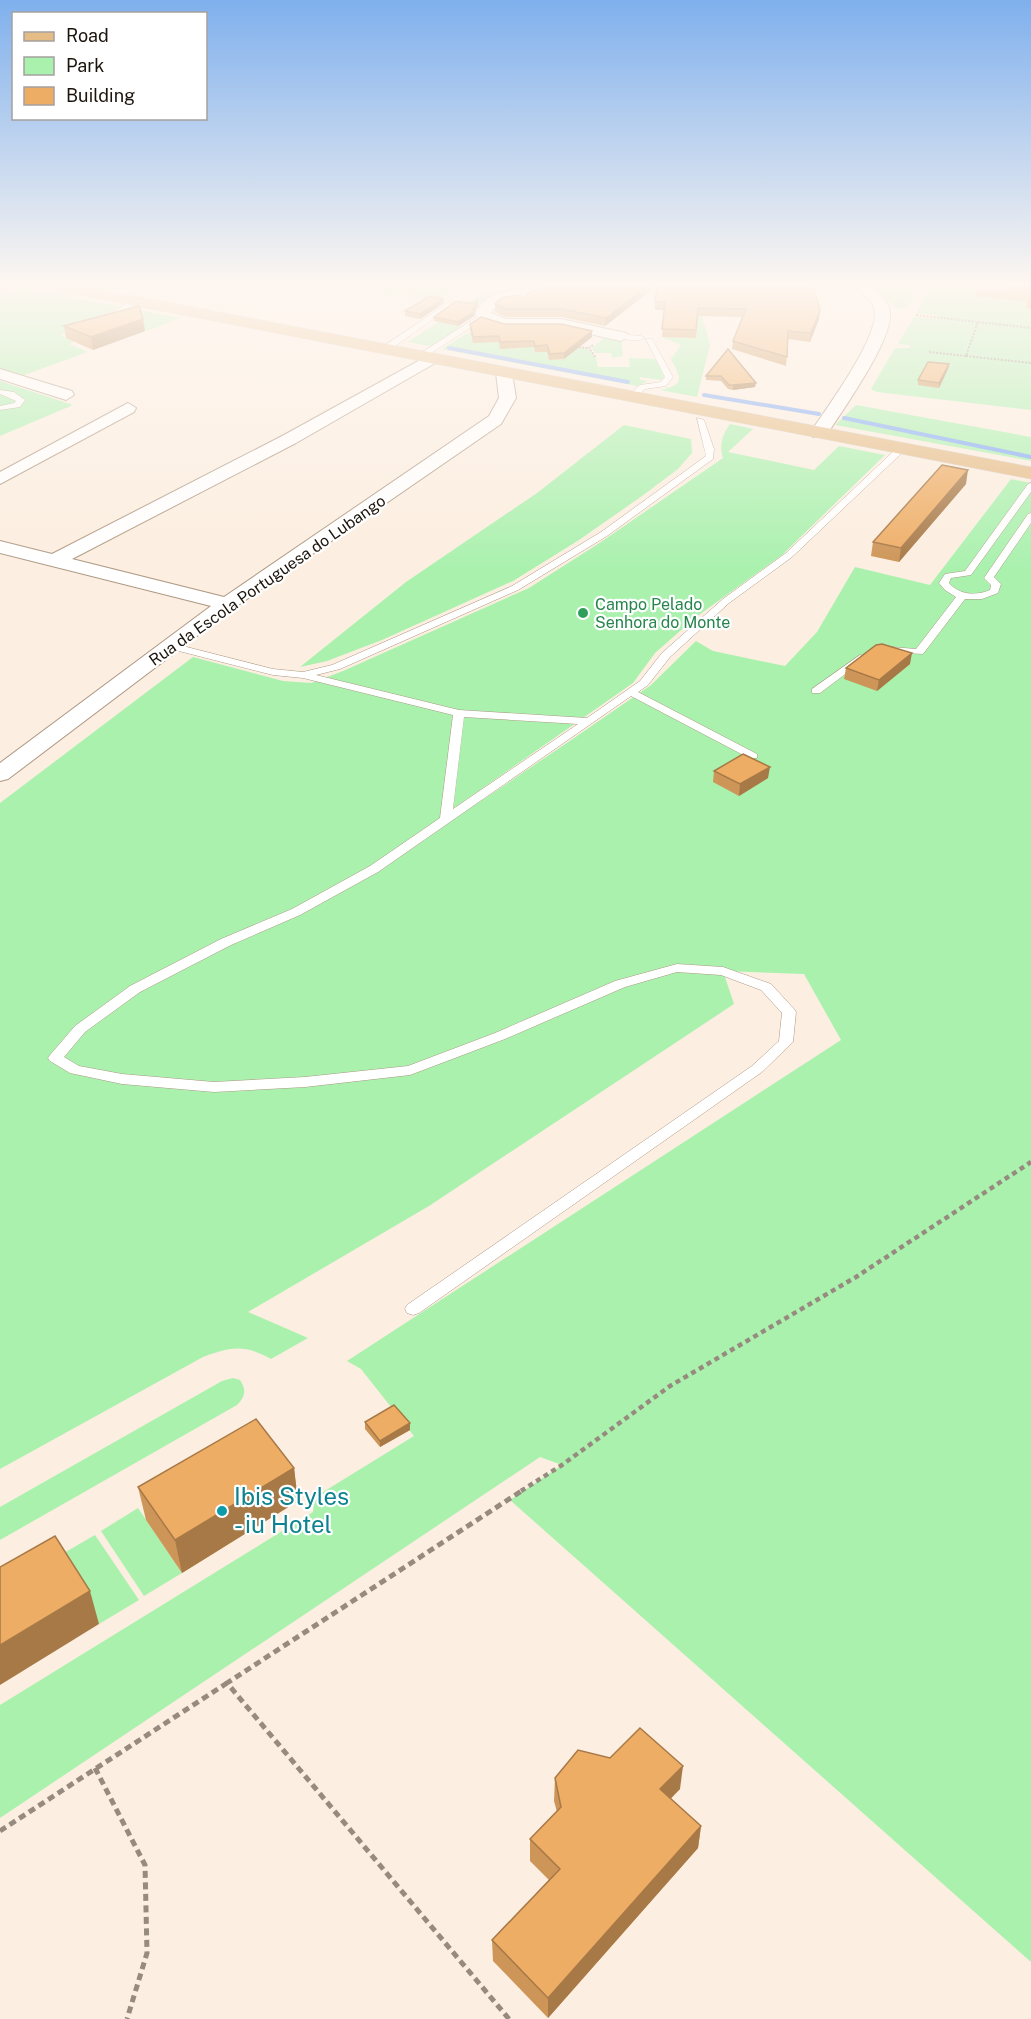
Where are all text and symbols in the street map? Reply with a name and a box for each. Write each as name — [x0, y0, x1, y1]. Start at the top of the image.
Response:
legend — [12, 12, 207, 120]
text: Road — [66, 25, 109, 46]
text: Park — [66, 55, 104, 76]
text: Building — [66, 85, 135, 106]
street label: Rua da Escola Portuguesa do Lubango — [145, 491, 389, 670]
place label: Campo Pelado Senhora do Monte — [595, 595, 730, 632]
marker: Campo Pelado Senhora do Monte — [576, 606, 590, 620]
place label: Ibis Styles - iu Hotel — [234, 1482, 349, 1538]
marker: Ibis Styles - iu Hotel — [215, 1504, 229, 1518]

